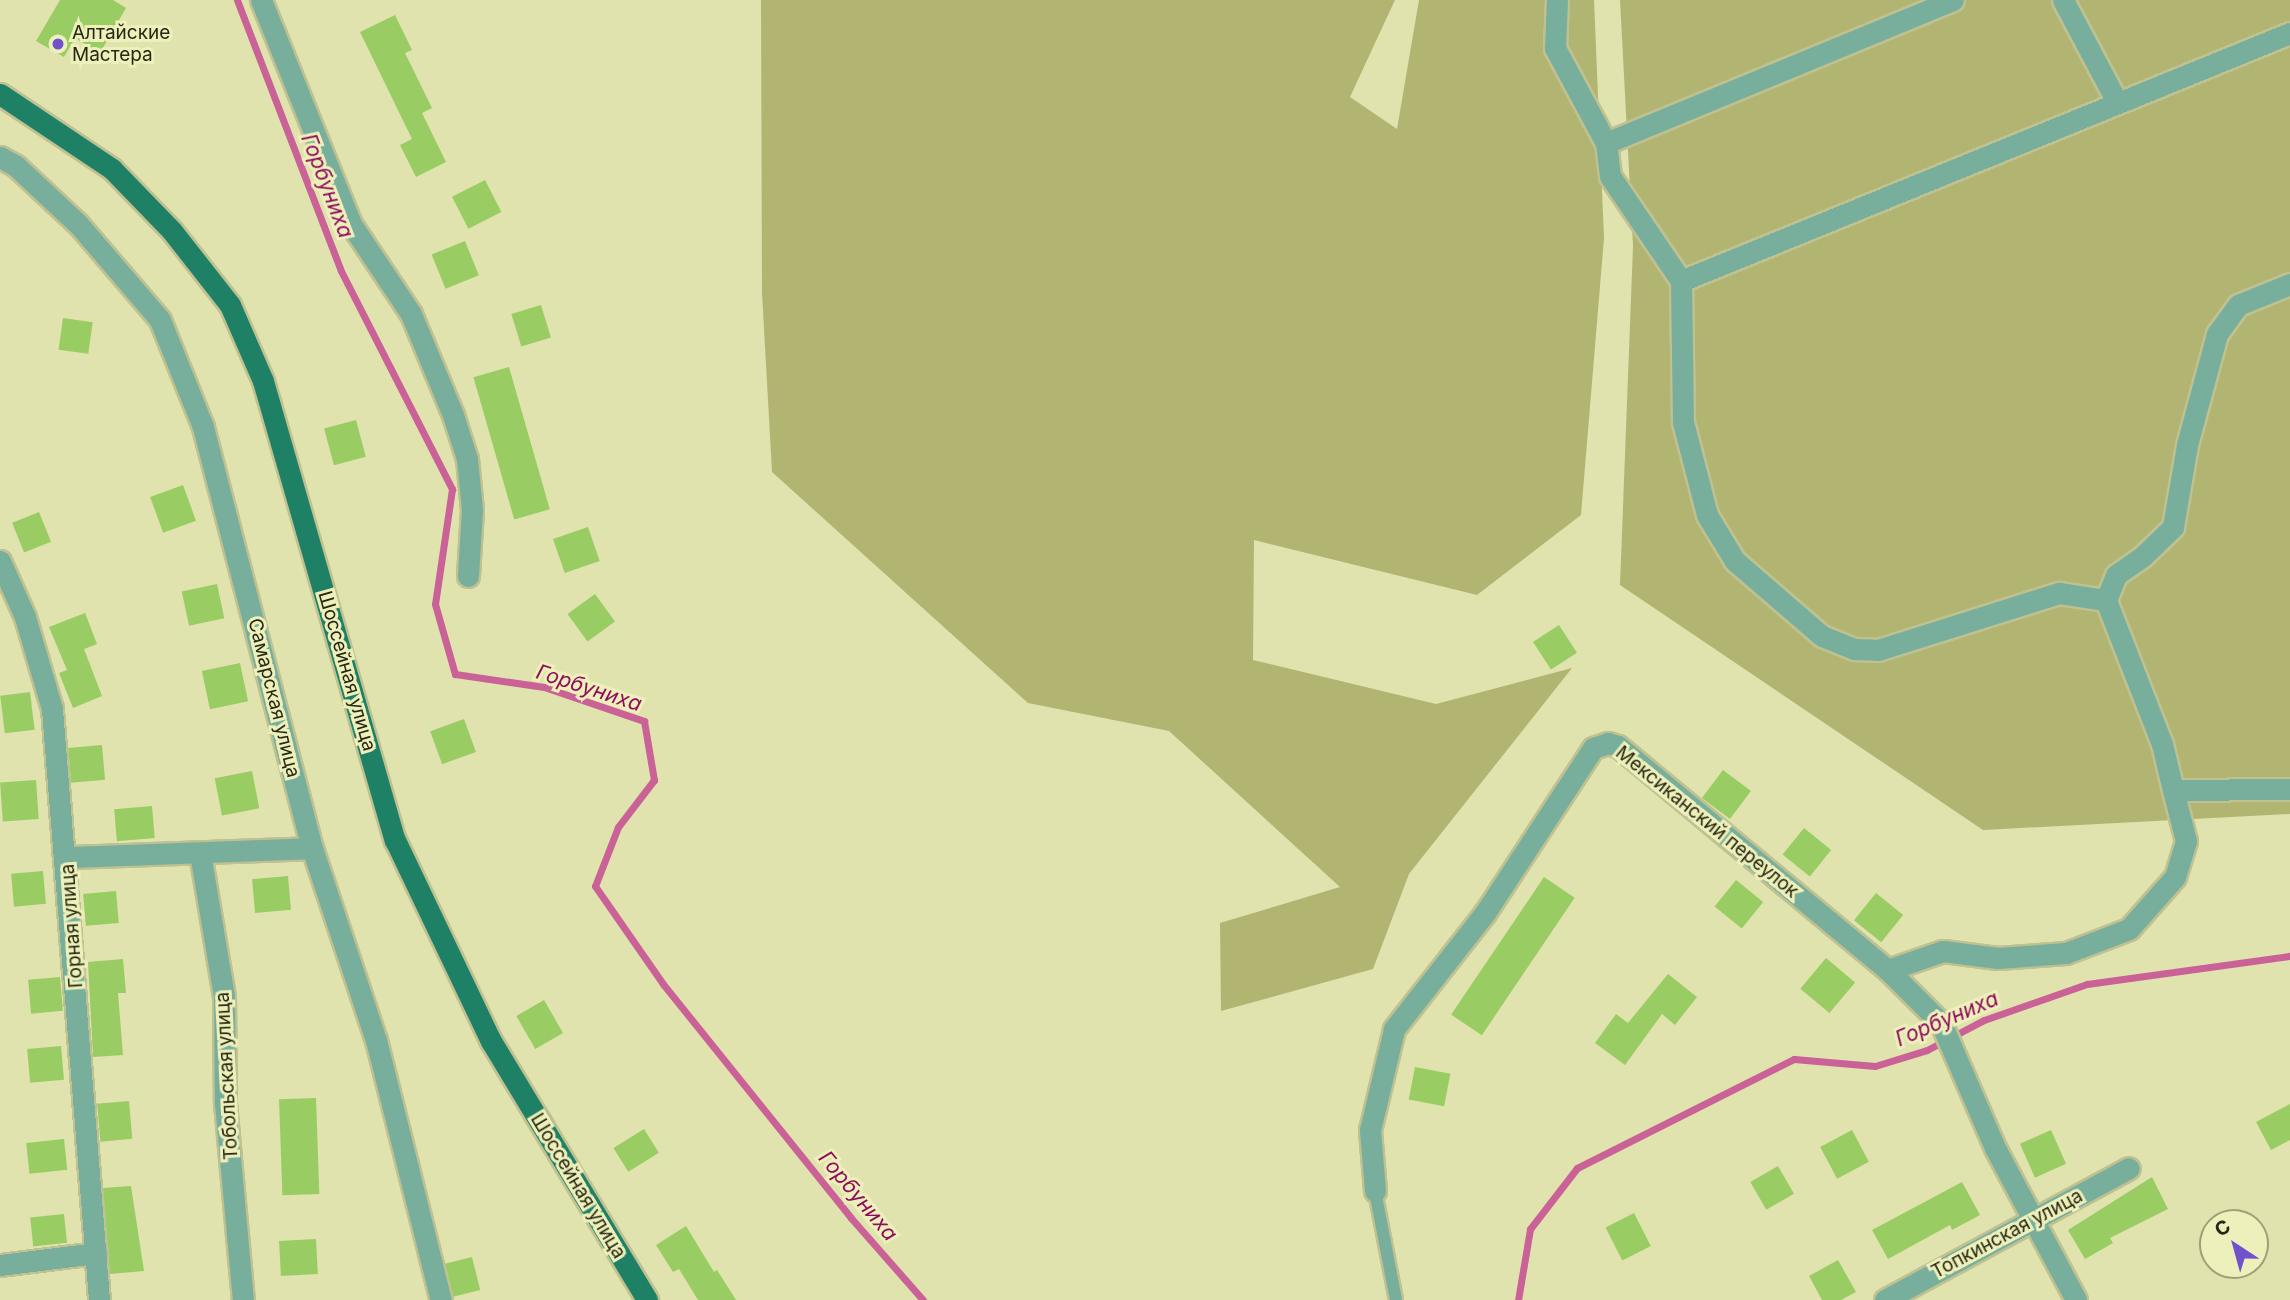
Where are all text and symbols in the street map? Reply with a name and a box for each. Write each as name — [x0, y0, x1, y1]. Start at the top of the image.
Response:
place label: Алтайские Мастера — [72, 22, 170, 66]
marker: Алтайские Мастера — [50, 36, 66, 52]
water label: Горбуниха — [296, 130, 358, 242]
street label: Шоссейная улица — [313, 588, 381, 754]
street label: Самарская улица — [243, 616, 305, 780]
water label: Горбуниха — [533, 659, 645, 717]
street label: Мексиканский переулок — [1611, 741, 1803, 903]
street label: Горная улица — [56, 863, 88, 989]
water label: Горбуниха — [1892, 986, 2002, 1052]
street label: Тобольская улица — [211, 991, 243, 1161]
street label: Шоссейная улица — [526, 1109, 630, 1263]
water label: Горбуниха — [813, 1146, 903, 1246]
street label: Топкинская улица — [1928, 1185, 2086, 1283]
north arrow — [2199, 1209, 2269, 1279]
text: С — [2210, 1215, 2235, 1242]

